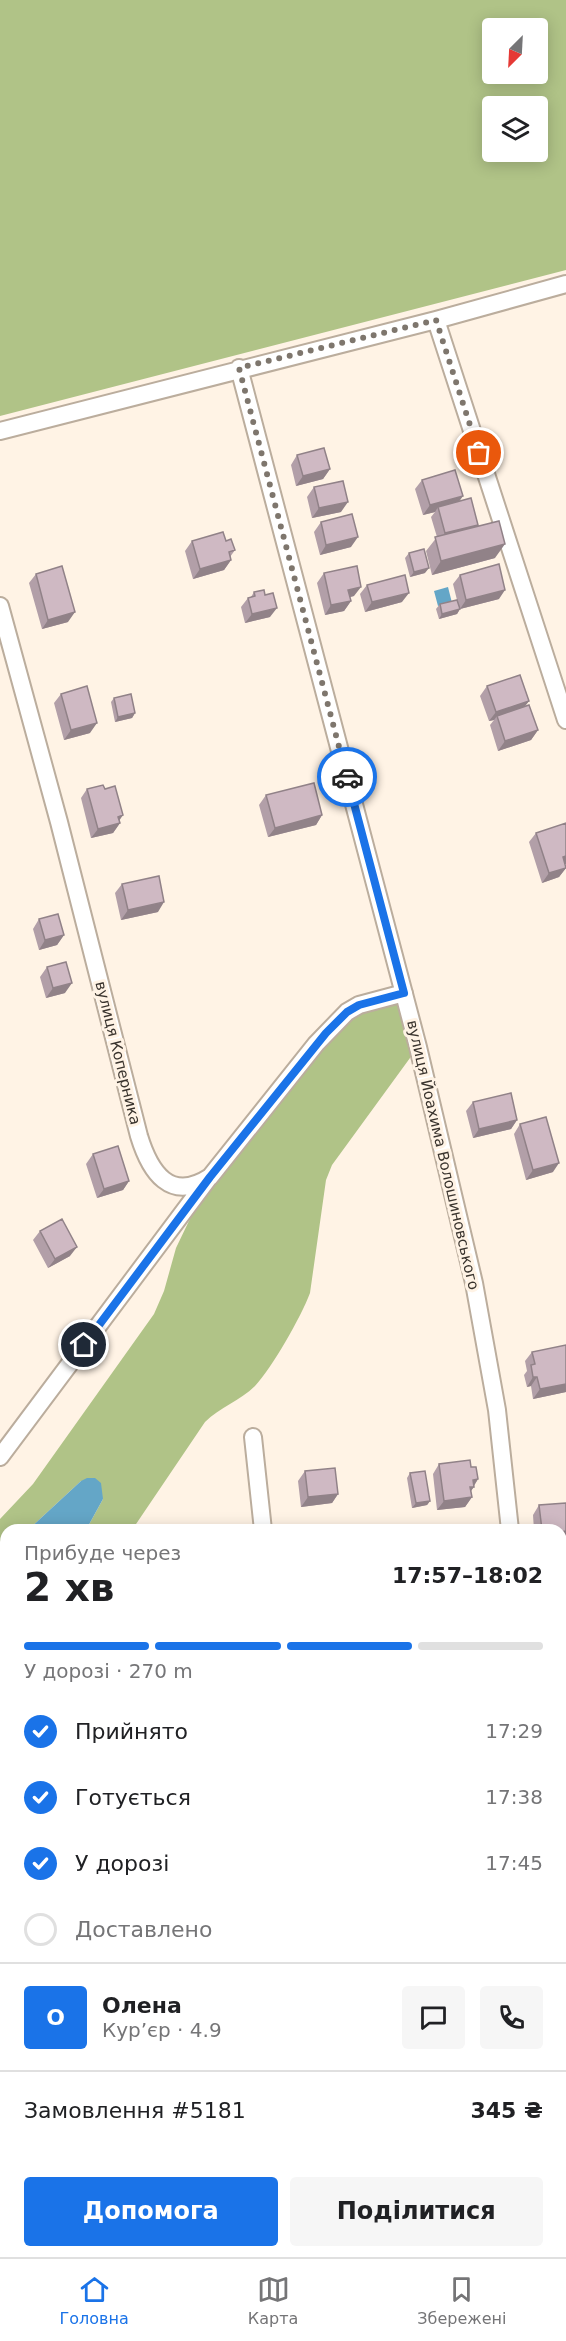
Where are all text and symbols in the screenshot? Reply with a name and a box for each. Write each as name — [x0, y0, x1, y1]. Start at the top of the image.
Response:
north arrow — [482, 18, 548, 84]
map controls — [482, 18, 548, 162]
button: layers — [482, 96, 548, 162]
pin — [453, 427, 504, 478]
icon: bag — [462, 436, 495, 469]
courier — [317, 747, 377, 807]
icon: car — [331, 761, 364, 794]
street label: вулиця Коперника — [91, 979, 145, 1127]
street label: вулиця Йоахима Волошиновського — [403, 1018, 484, 1292]
pin — [58, 1319, 109, 1370]
icon: home — [67, 1328, 100, 1361]
text: Прибуде через — [24, 1541, 181, 1565]
text: 17:57–18:02 — [392, 1563, 543, 1588]
text: 2 хв — [24, 1565, 115, 1610]
text: У дорозі · 270 m — [24, 1659, 193, 1683]
icon: check — [24, 1715, 57, 1748]
text: Прийнято — [75, 1719, 188, 1744]
text: 17:29 — [485, 1719, 543, 1743]
icon: check — [24, 1781, 57, 1814]
text: Готується — [75, 1785, 191, 1810]
text: 17:38 — [485, 1785, 543, 1809]
icon: check — [24, 1847, 57, 1880]
text: У дорозі — [75, 1851, 169, 1876]
text: 17:45 — [485, 1851, 543, 1875]
text: Доставлено — [75, 1917, 212, 1942]
button: chat — [402, 1986, 465, 2049]
button: phone — [480, 1986, 543, 2049]
text: Олена — [102, 1993, 182, 2018]
text: О — [46, 2005, 65, 2030]
text: Кур’єр · 4.9 — [102, 2018, 222, 2042]
text: Замовлення #5181 — [24, 2098, 246, 2123]
text: 345 ₴ — [471, 2098, 543, 2123]
button: Допомога — [24, 2177, 278, 2246]
button: Поділитися — [290, 2177, 543, 2246]
tab: Головна — [60, 2273, 129, 2328]
tab: Карта — [248, 2273, 298, 2328]
tab: Збережені — [417, 2273, 506, 2328]

